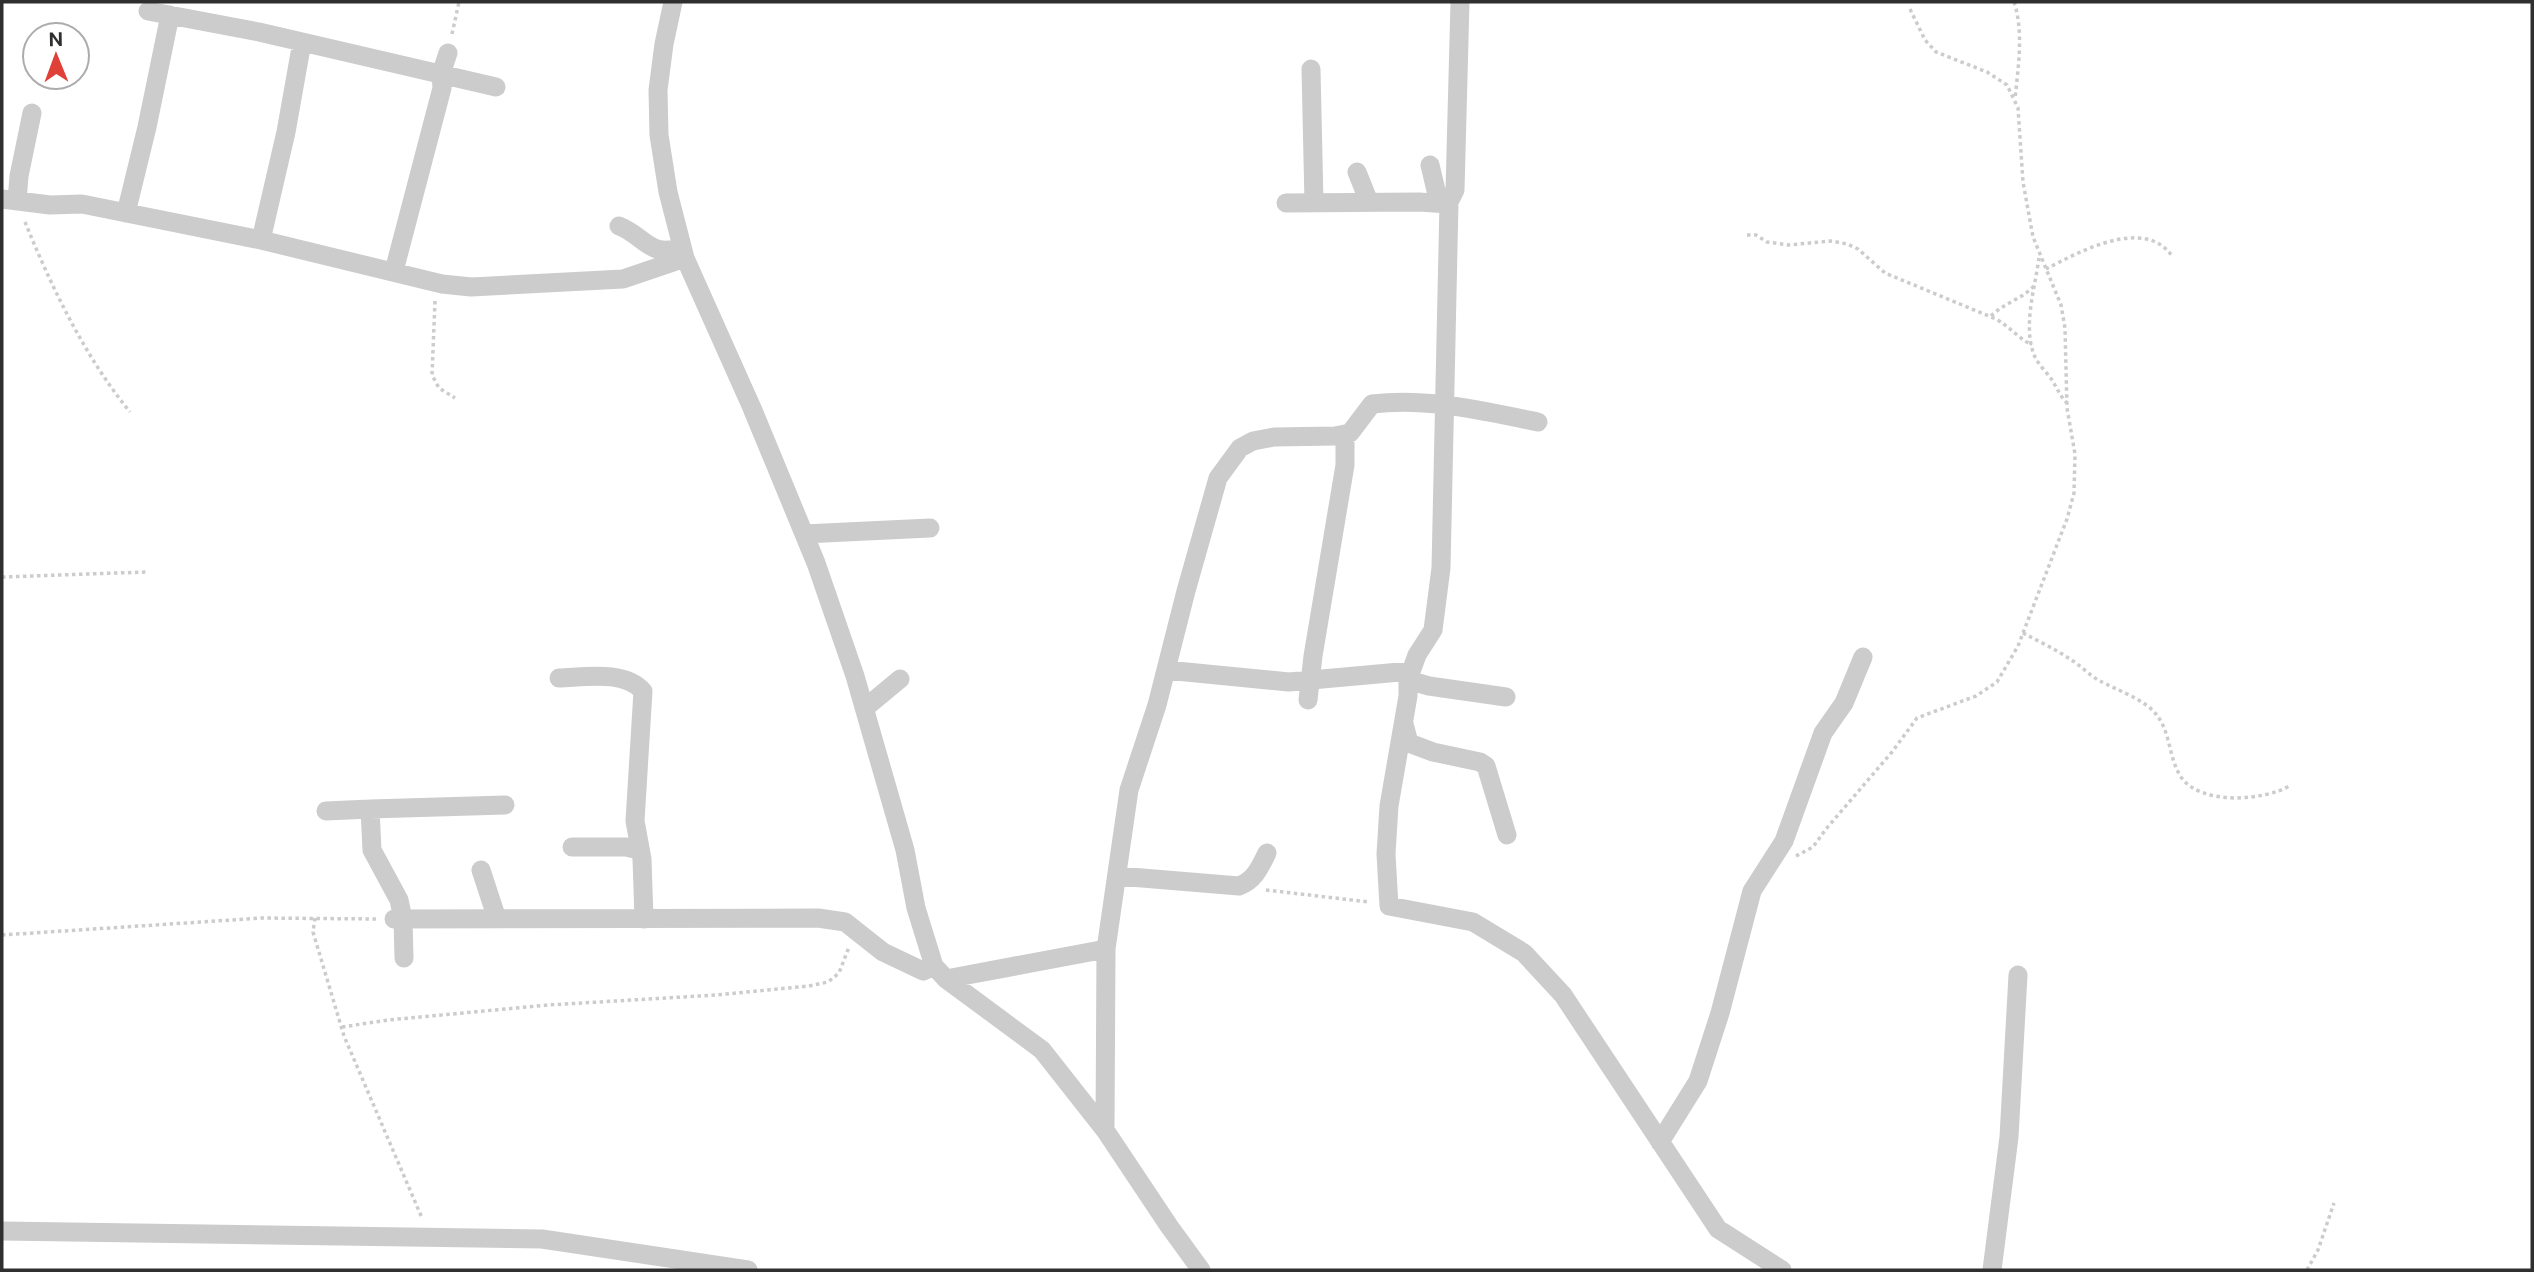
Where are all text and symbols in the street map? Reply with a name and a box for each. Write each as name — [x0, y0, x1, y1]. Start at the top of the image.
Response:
north arrow — [21, 21, 91, 91]
text: N — [48, 28, 63, 50]

